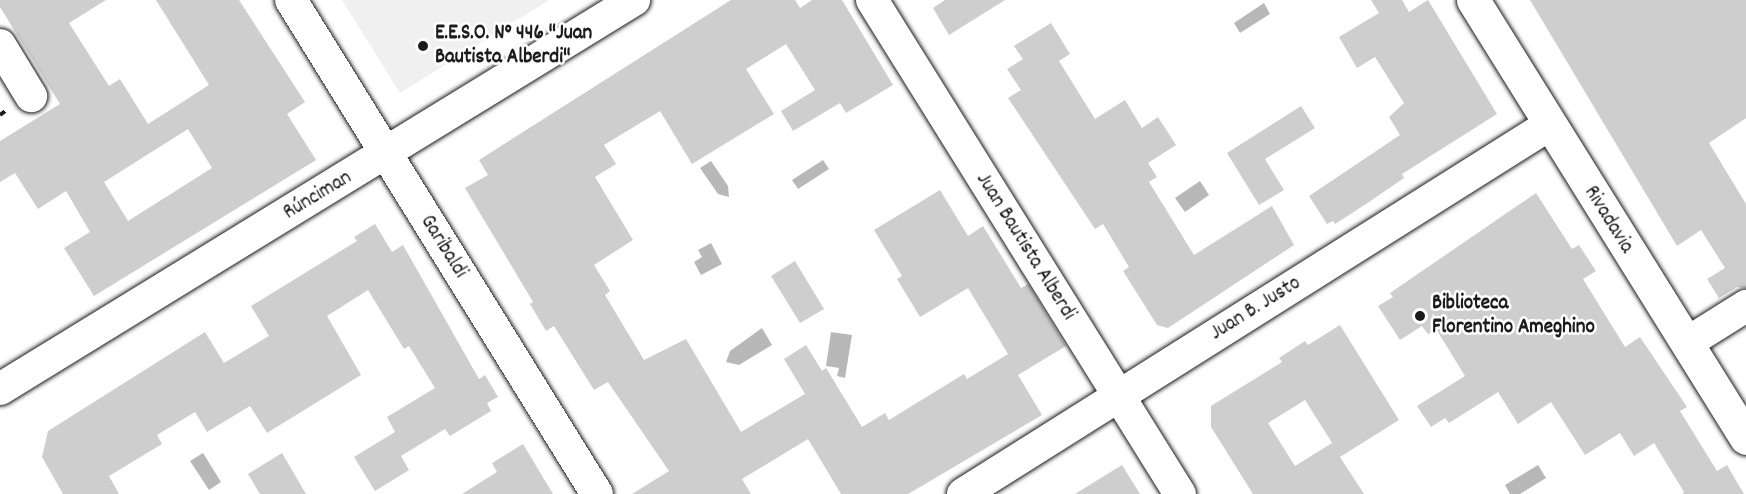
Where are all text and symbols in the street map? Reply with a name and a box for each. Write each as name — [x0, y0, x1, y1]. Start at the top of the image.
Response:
place label: E.E.S.O. N° 446 "Juan Bautista Alberdi" — [435, 21, 592, 71]
marker: E.E.S.O. N° 446 "Juan Bautista Alberdi" — [416, 39, 430, 53]
street label: Rúnciman — [279, 166, 357, 226]
street label: Juan Bautista Alberdi — [970, 169, 1080, 325]
street label: Rivadavia — [1577, 182, 1639, 258]
street label: Garibaldi — [414, 211, 472, 283]
street label: Juan B. Justo — [1206, 271, 1306, 347]
place label: Biblioteca Florentino Ameghino — [1432, 291, 1595, 341]
marker: Biblioteca Florentino Ameghino — [1413, 309, 1427, 323]

